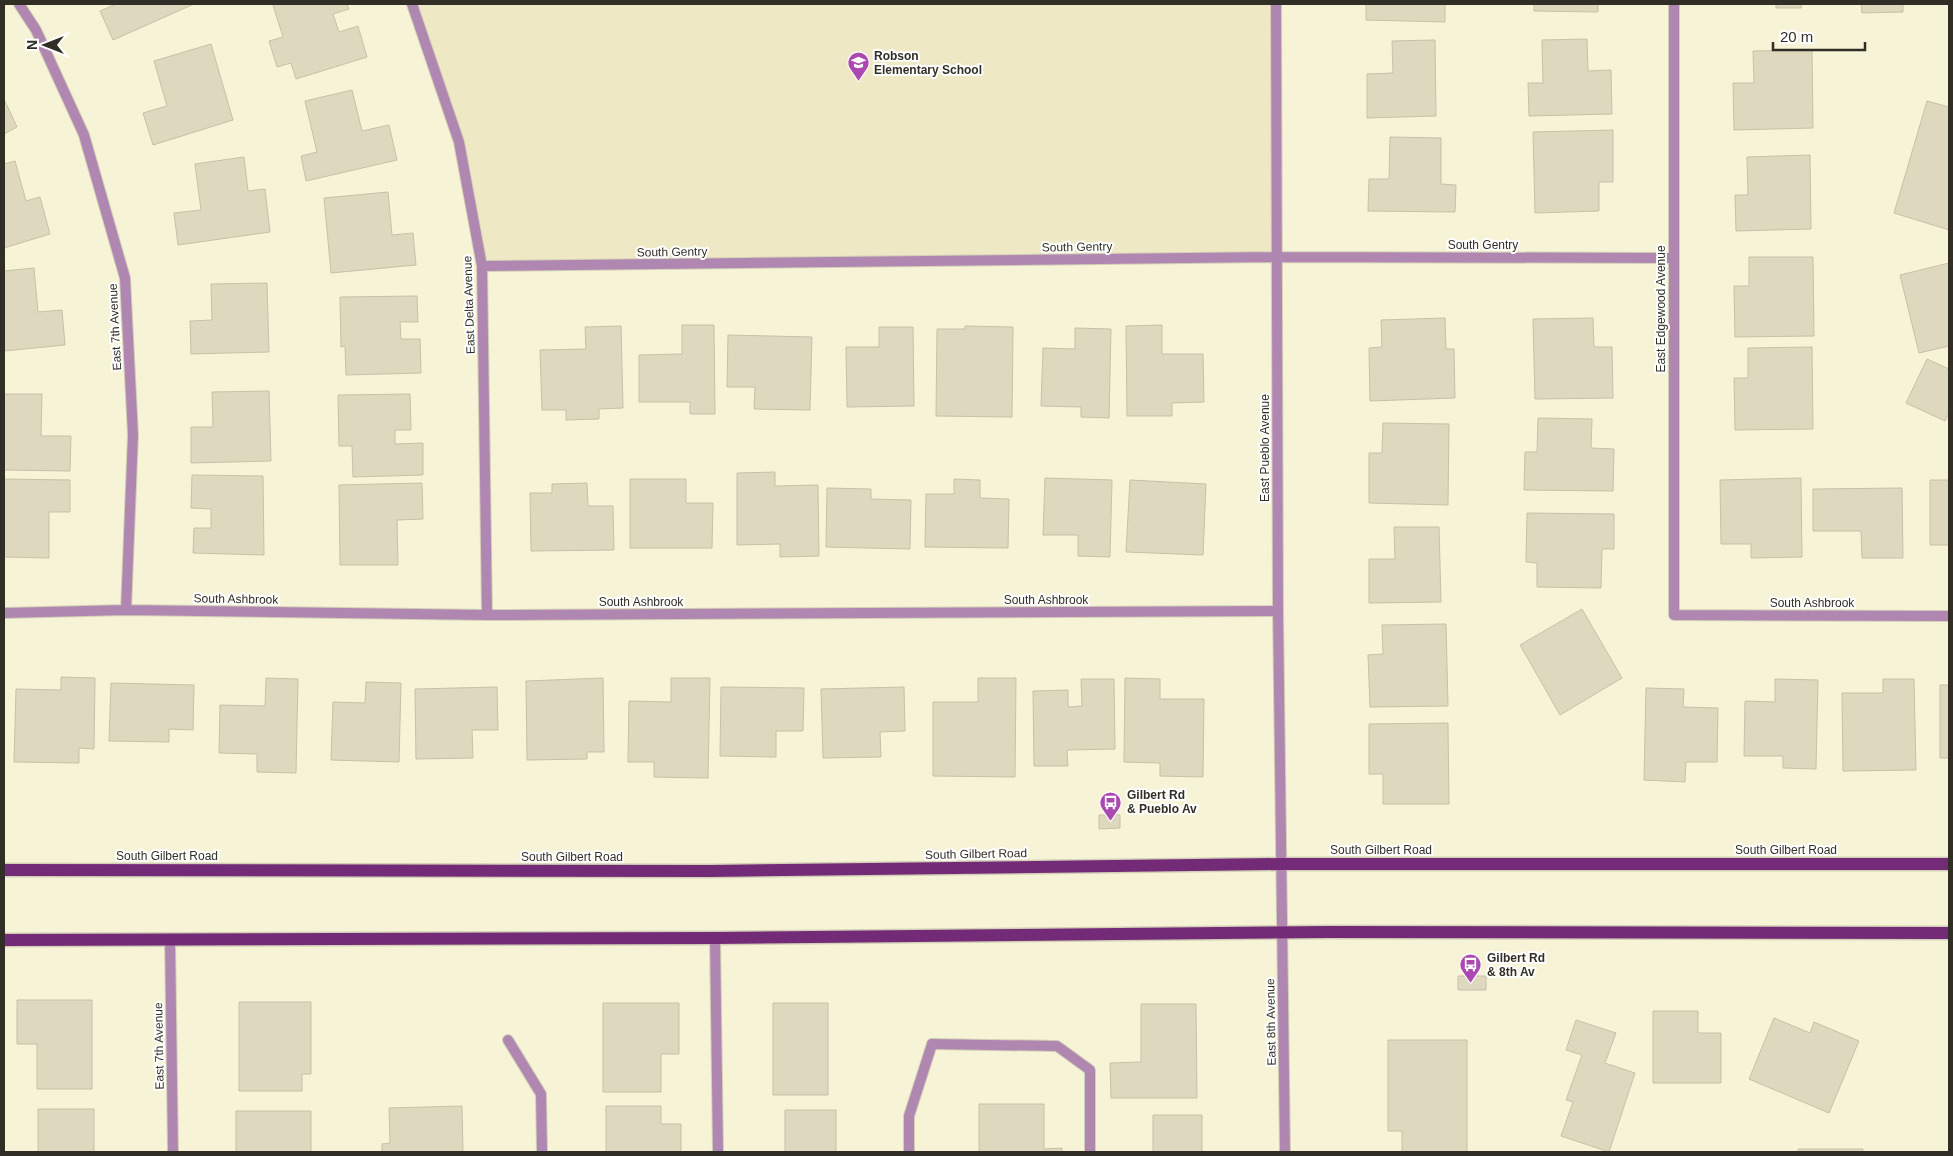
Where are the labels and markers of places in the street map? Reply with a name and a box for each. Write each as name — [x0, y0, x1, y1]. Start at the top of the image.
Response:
place label: Robson Elementary School — [874, 49, 982, 77]
school or university icon: Robson Elementary School — [846, 51, 870, 82]
place label: Gilbert Rd & Pueblo Av — [1127, 788, 1197, 816]
bus stop icon: Gilbert Rd & Pueblo Av — [1099, 790, 1123, 821]
place label: Gilbert Rd & 8th Av — [1487, 951, 1545, 979]
bus stop icon: Gilbert Rd & 8th Av — [1459, 953, 1483, 984]

